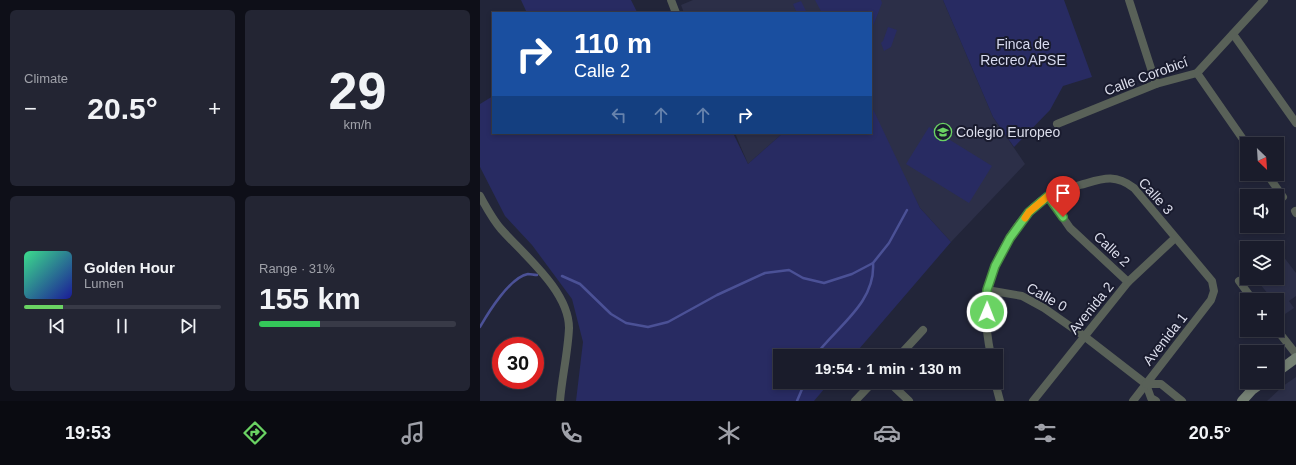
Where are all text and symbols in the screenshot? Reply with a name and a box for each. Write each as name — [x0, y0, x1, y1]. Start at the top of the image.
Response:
icon: right — [508, 28, 560, 80]
text: 110 m — [574, 28, 652, 59]
park label: Finca de Recreo APSE — [980, 36, 1066, 68]
street label: Calle Corobicí — [1102, 53, 1190, 99]
text: Calle 2 — [574, 61, 630, 81]
text: 29 — [329, 62, 386, 120]
text: Climate — [24, 71, 68, 86]
text: 20.5° — [87, 92, 158, 125]
text: − — [24, 96, 37, 121]
text: + — [208, 96, 221, 121]
icon: left — [608, 104, 630, 126]
icon: ahead — [650, 104, 672, 126]
icon: ahead — [692, 104, 714, 126]
icon: right — [734, 104, 756, 126]
text: km/h — [343, 117, 372, 132]
school or university icon: Colegio Europeo — [933, 122, 953, 142]
place label: Colegio Europeo — [956, 124, 1061, 140]
north arrow — [1240, 137, 1284, 181]
map controls — [1240, 137, 1284, 389]
street label: Calle 3 — [1135, 174, 1177, 218]
pin — [1046, 176, 1080, 217]
icon: arrive — [1052, 182, 1074, 204]
button: sound — [1240, 189, 1284, 233]
street label: Calle 2 — [1091, 228, 1134, 270]
button: layers — [1240, 241, 1284, 285]
text: Golden Hour — [84, 259, 175, 276]
text: Range · 31% — [259, 261, 335, 276]
text: Lumen — [84, 276, 124, 291]
street label: Calle 0 — [1024, 279, 1070, 315]
street label: Avenida 2 — [1065, 279, 1117, 337]
text: 155 km — [259, 282, 361, 315]
position arrow — [966, 291, 1008, 333]
button: + — [1240, 293, 1284, 337]
street label: Avenida 1 — [1140, 309, 1191, 368]
icon: previous — [46, 315, 68, 337]
icon: pause — [111, 315, 133, 337]
icon: next — [177, 315, 199, 337]
speed limit sign: 30 — [492, 337, 544, 389]
button: − — [1240, 345, 1284, 389]
text: 19:54 · 1 min · 130 m — [815, 360, 961, 377]
icon: directions — [241, 419, 269, 447]
icon: music — [399, 419, 427, 447]
icon: phone — [557, 419, 585, 447]
icon: climate — [715, 419, 743, 447]
icon: car — [873, 419, 901, 447]
icon: filters — [1031, 419, 1059, 447]
text: 19:53 — [65, 423, 111, 443]
text: 20.5° — [1189, 423, 1231, 443]

